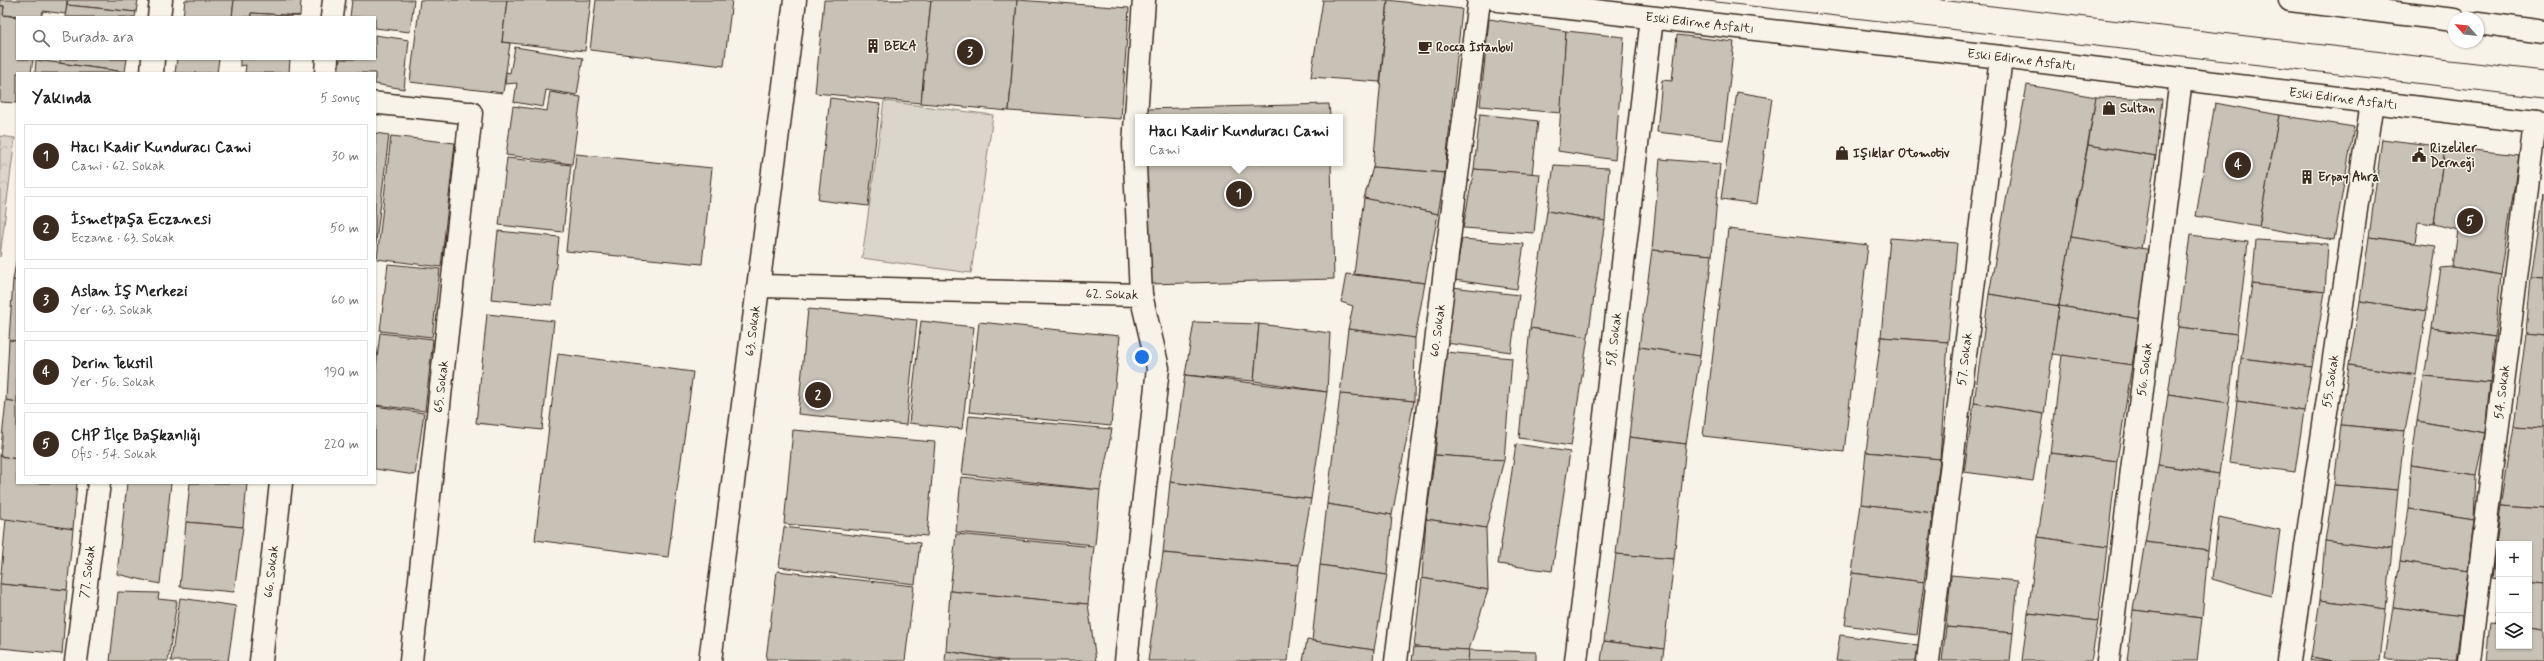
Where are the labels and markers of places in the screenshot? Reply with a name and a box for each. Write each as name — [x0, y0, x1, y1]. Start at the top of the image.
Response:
pin: 3 — [957, 37, 983, 67]
building icon: BEKA — [865, 38, 881, 54]
place label: BEKA — [884, 38, 917, 55]
cafe icon: Rocca İstanbul — [1417, 39, 1433, 55]
place label: Rocca İstanbul — [1436, 39, 1513, 56]
shop icon: Sultan — [2101, 100, 2117, 116]
place label: Sultan — [2120, 100, 2155, 117]
place label: Rizeliler Derneği — [2430, 140, 2477, 173]
shop icon: Işıklar Otomotiv — [1834, 145, 1850, 161]
place label: Işıklar Otomotiv — [1853, 145, 1951, 162]
public building icon: Rizeliler Derneği — [2411, 147, 2427, 163]
pin: 4 — [2225, 150, 2251, 180]
building icon: Erpay Ahra — [2299, 169, 2315, 185]
place label: Erpay Ahra — [2318, 169, 2379, 186]
pin: 1 — [1226, 179, 1252, 209]
pin: 5 — [2457, 206, 2483, 236]
pin: 2 — [805, 380, 831, 410]

